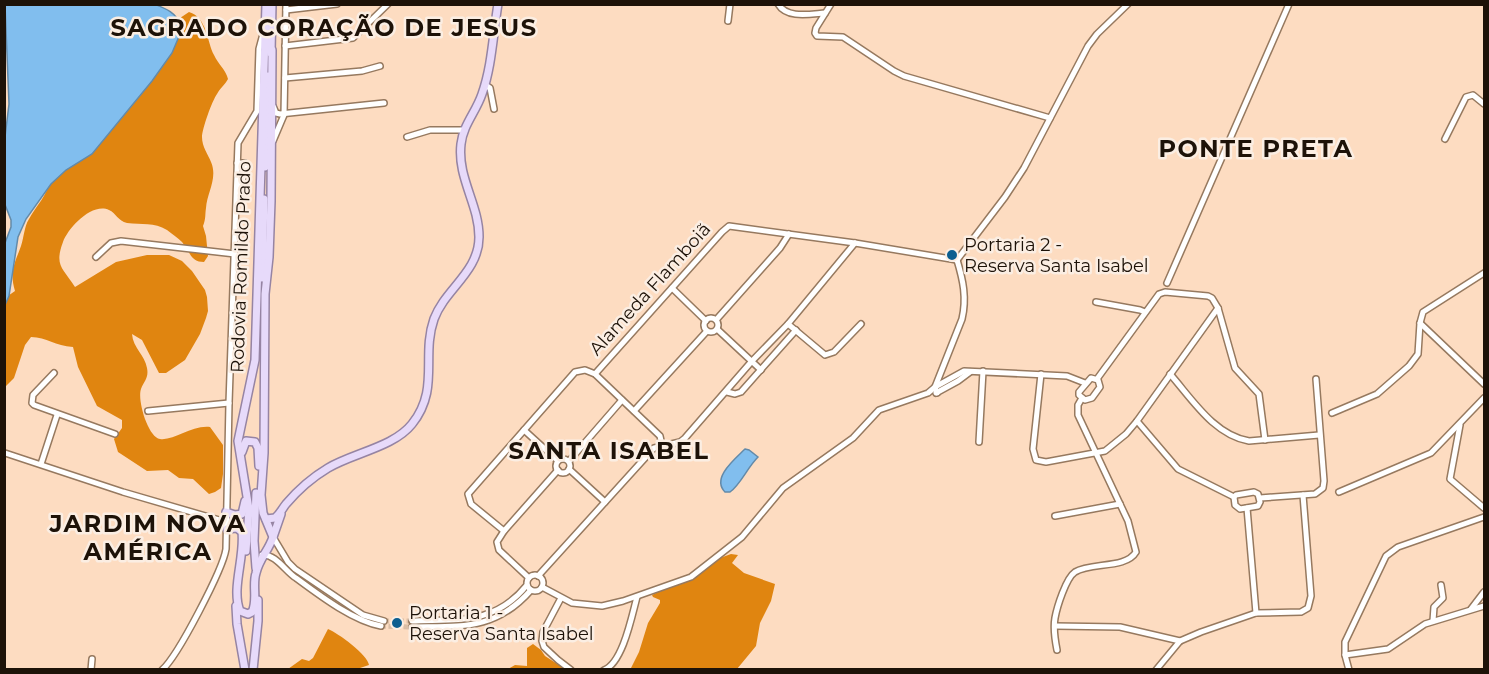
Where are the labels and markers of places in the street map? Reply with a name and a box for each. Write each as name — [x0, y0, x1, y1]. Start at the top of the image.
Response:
place label: Portaria 2 - Reserva Santa Isabel — [964, 234, 1149, 277]
marker: Portaria 2 - Reserva Santa Isabel — [945, 248, 959, 262]
place label: Portaria 1 - Reserva Santa Isabel — [409, 602, 594, 645]
marker: Portaria 1 - Reserva Santa Isabel — [390, 616, 404, 630]

